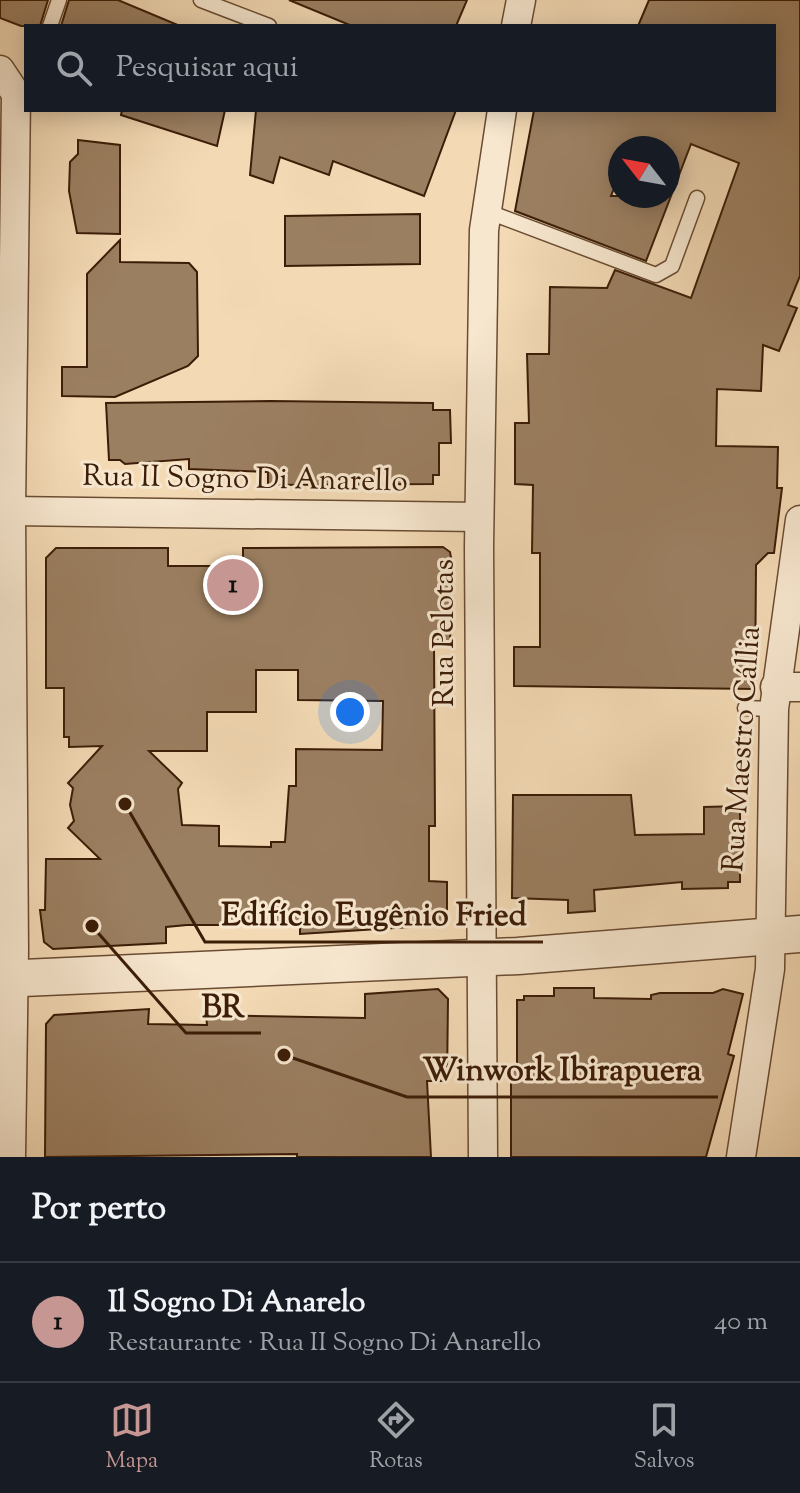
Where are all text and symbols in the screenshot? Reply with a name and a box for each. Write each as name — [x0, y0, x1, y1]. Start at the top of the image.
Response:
search box — [24, 24, 776, 112]
icon: search — [52, 46, 96, 90]
text: Pesquisar aqui — [116, 47, 298, 90]
north arrow — [608, 136, 680, 208]
street label: Rua II Sogno Di Anarello — [82, 456, 408, 504]
pin: 1 — [207, 555, 259, 615]
street label: Rua Pelotas — [424, 559, 467, 707]
street label: Rua Maestro Cállia — [713, 625, 773, 873]
your location — [330, 692, 370, 732]
callout: Edifício Eugênio Fried — [205, 886, 543, 942]
text: Edifício Eugênio Fried — [221, 894, 527, 940]
callout: BR — [186, 977, 261, 1033]
text: BR — [201, 986, 246, 1032]
callout: Winwork Ibirapuera — [407, 1041, 718, 1097]
text: Winwork Ibirapuera — [422, 1049, 702, 1095]
text: Por perto — [32, 1185, 166, 1234]
text: Il Sogno Di Anarelo — [108, 1282, 366, 1325]
text: 1 — [54, 1304, 62, 1341]
text: 40 m — [714, 1304, 768, 1341]
text: Restaurante · Rua II Sogno Di Anarello — [108, 1325, 541, 1362]
tab: Mapa — [106, 1398, 158, 1478]
tab: Rotas — [369, 1398, 423, 1478]
tab: Salvos — [634, 1398, 694, 1478]

